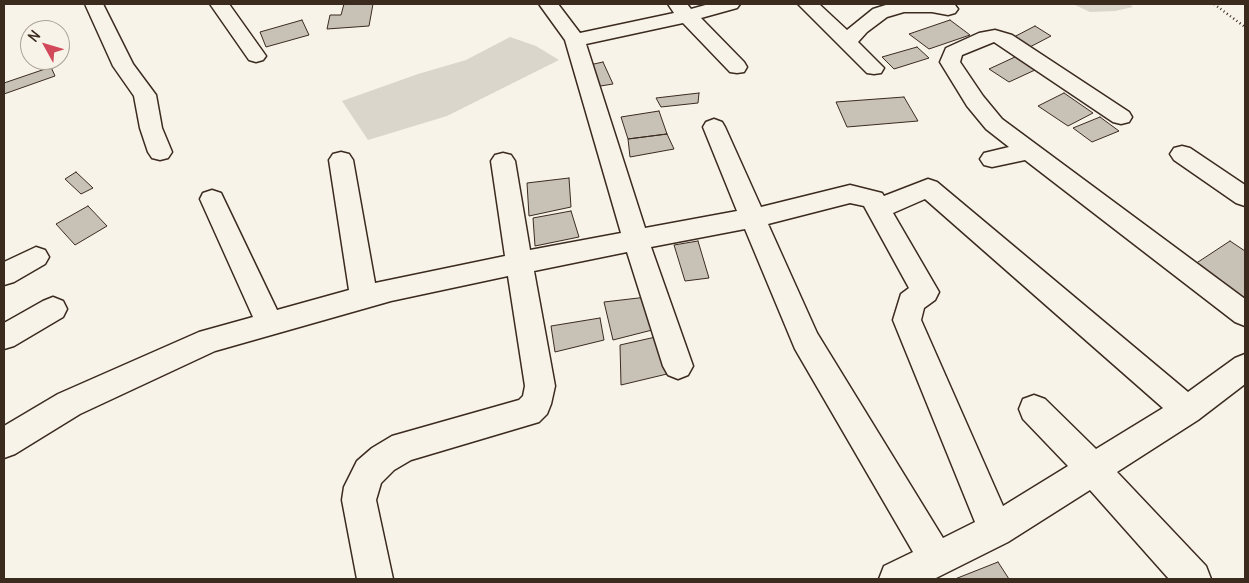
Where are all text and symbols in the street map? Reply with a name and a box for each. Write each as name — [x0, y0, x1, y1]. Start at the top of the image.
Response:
north arrow — [20, 20, 70, 70]
text: N — [24, 27, 44, 46]

